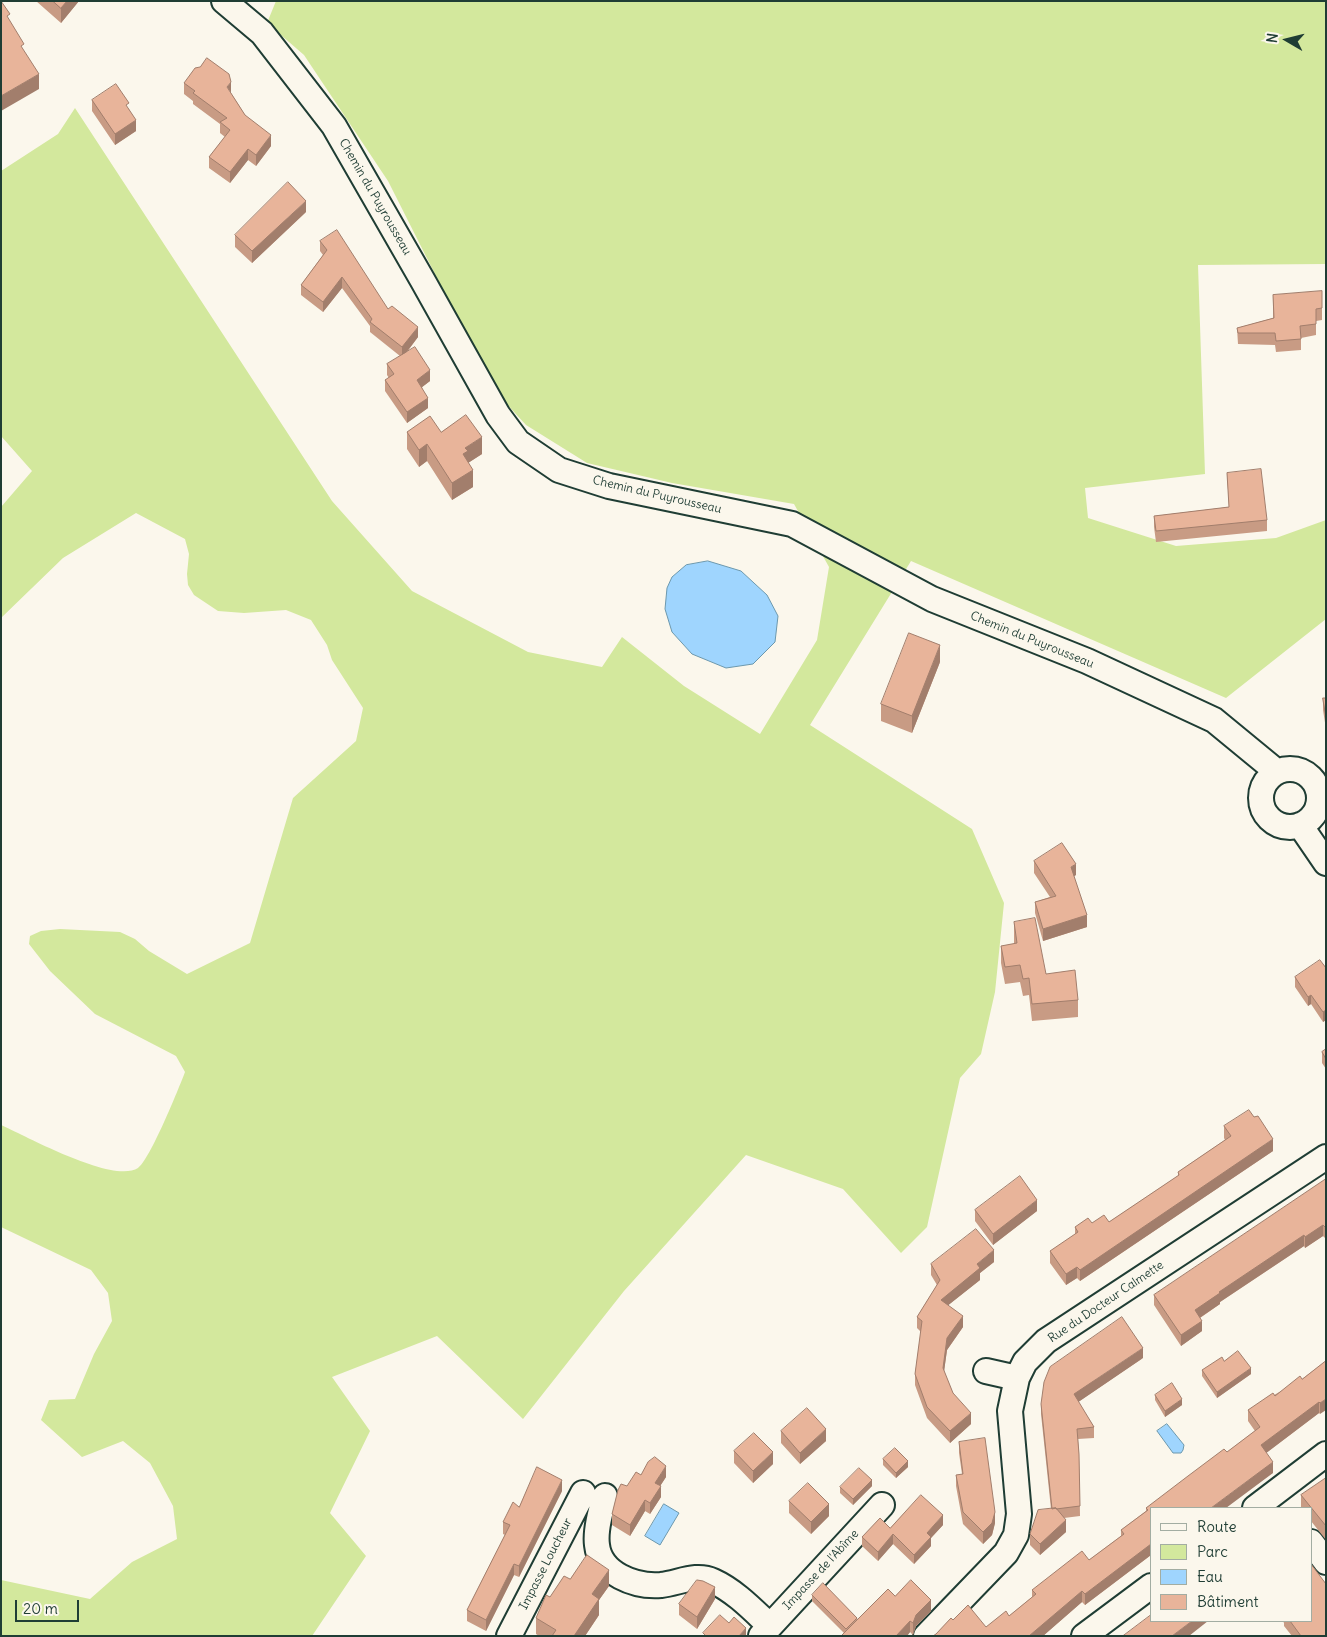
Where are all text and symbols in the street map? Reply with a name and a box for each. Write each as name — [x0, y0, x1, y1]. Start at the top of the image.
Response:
north arrow — [1262, 15, 1312, 65]
text: N — [1263, 32, 1282, 44]
street label: Chemin du Puyrousseau — [336, 136, 414, 258]
street label: Chemin du Puyrousseau — [591, 473, 723, 517]
street label: Chemin du Puyrousseau — [968, 609, 1096, 671]
street label: Rue du Docteur Calmette — [1046, 1258, 1166, 1346]
legend — [1150, 1507, 1312, 1622]
street label: Impasse Loucheur — [517, 1516, 575, 1612]
text: Route — [1197, 1517, 1237, 1536]
street label: Impasse de l'Abîme — [780, 1527, 862, 1613]
text: Parc — [1197, 1542, 1228, 1561]
text: Eau — [1197, 1567, 1223, 1586]
scale bar — [18, 1590, 81, 1622]
text: Bâtiment — [1197, 1592, 1259, 1611]
text: 20 m — [23, 1599, 58, 1618]

